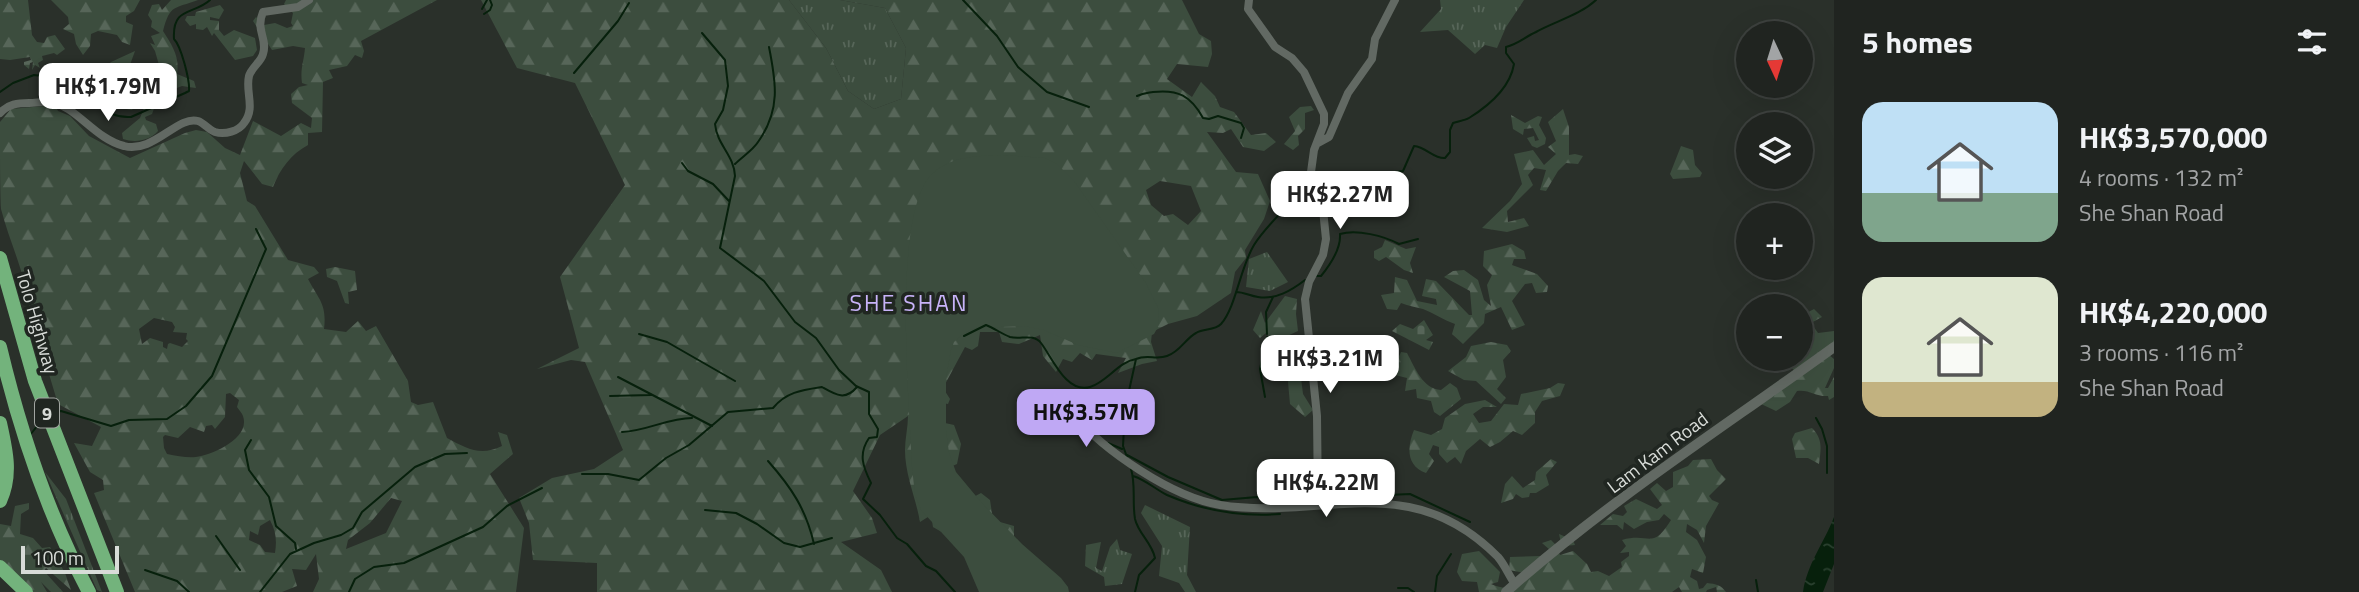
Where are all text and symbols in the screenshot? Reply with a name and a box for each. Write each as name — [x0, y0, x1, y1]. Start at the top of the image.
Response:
text: 5 homes — [1862, 19, 1973, 65]
north arrow — [1736, 21, 1813, 98]
map controls — [1736, 21, 1813, 371]
icon: filters — [2293, 23, 2331, 61]
pin: HK$1.79M — [36, 64, 180, 123]
text: HK$1.79M — [55, 68, 161, 103]
button: layers — [1736, 112, 1813, 189]
text: HK$3,570,000 — [2079, 114, 2267, 160]
icon: home — [1918, 130, 2002, 214]
text: 4 rooms · 132 m² — [2079, 160, 2243, 195]
pin: HK$2.27M — [1268, 172, 1412, 231]
text: HK$2.27M — [1287, 176, 1393, 211]
text: She Shan Road — [2079, 195, 2224, 230]
button: + — [1736, 203, 1813, 280]
street label: Tolo Highway — [9, 267, 67, 377]
district label: SHE SHAN — [849, 285, 969, 320]
text: HK$4,220,000 — [2079, 289, 2267, 335]
button: − — [1736, 294, 1813, 371]
icon: home — [1918, 305, 2002, 389]
text: 3 rooms · 116 m² — [2079, 335, 2243, 370]
pin: HK$3.21M — [1258, 336, 1402, 395]
text: HK$3.21M — [1277, 340, 1383, 375]
text: She Shan Road — [2079, 370, 2224, 405]
pin: HK$3.57M — [1014, 390, 1158, 449]
text: HK$3.57M — [1033, 394, 1139, 429]
road number: 9 — [35, 398, 59, 428]
street label: Lam Kam Road — [1600, 404, 1714, 500]
pin: HK$4.22M — [1254, 460, 1398, 519]
text: HK$4.22M — [1273, 464, 1379, 499]
scale bar — [21, 543, 119, 575]
text: 100 m — [32, 543, 84, 572]

